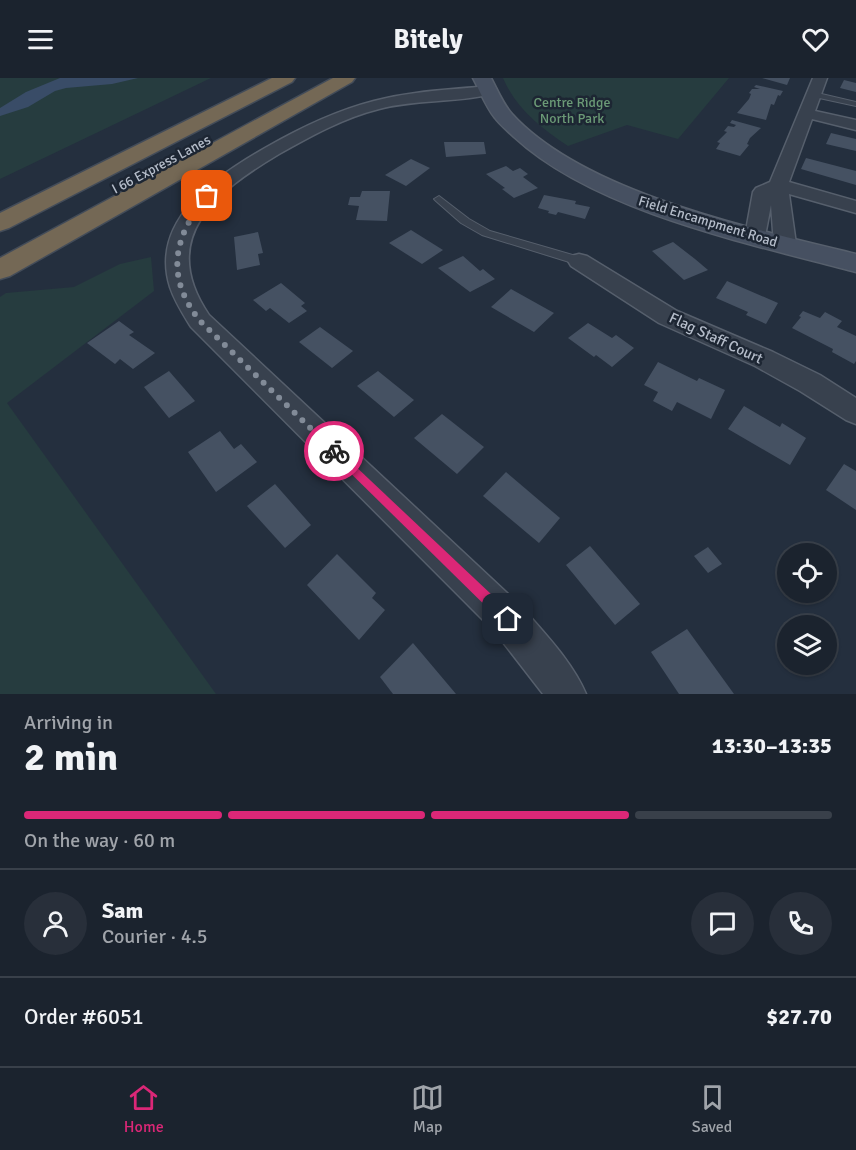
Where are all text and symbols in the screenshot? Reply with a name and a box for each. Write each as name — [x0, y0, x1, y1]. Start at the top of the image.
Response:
icon: menu — [24, 23, 57, 56]
text: Bitely — [393, 23, 463, 56]
icon: heart — [799, 23, 832, 56]
park label: Centre Ridge North Park — [534, 94, 610, 127]
street label: I 66 Express Lanes — [109, 131, 214, 198]
pin — [181, 170, 232, 221]
icon: bag — [190, 179, 223, 212]
street label: Field Encampment Road — [636, 192, 779, 251]
street label: Flag Staff Court — [666, 308, 766, 368]
courier — [304, 421, 364, 481]
icon: bike — [318, 435, 351, 468]
map controls — [777, 543, 837, 675]
button: locate — [777, 543, 837, 603]
pin — [482, 593, 533, 644]
icon: home — [491, 602, 524, 635]
button: layers — [777, 615, 837, 675]
text: Arriving in — [24, 710, 113, 735]
text: 13:30–13:35 — [712, 732, 832, 759]
text: 2 min — [24, 733, 118, 781]
text: On the way · 60 m — [24, 828, 175, 853]
button: person — [24, 892, 87, 955]
button: chat — [691, 892, 754, 955]
button: phone — [769, 892, 832, 955]
text: Sam — [102, 897, 143, 924]
text: Courier · 4.5 — [102, 924, 208, 949]
text: Order #6051 — [24, 1003, 144, 1030]
text: $27.70 — [766, 1003, 832, 1030]
tab: Home — [124, 1081, 164, 1137]
tab: Map — [411, 1081, 444, 1137]
tab: Saved — [692, 1081, 732, 1137]

